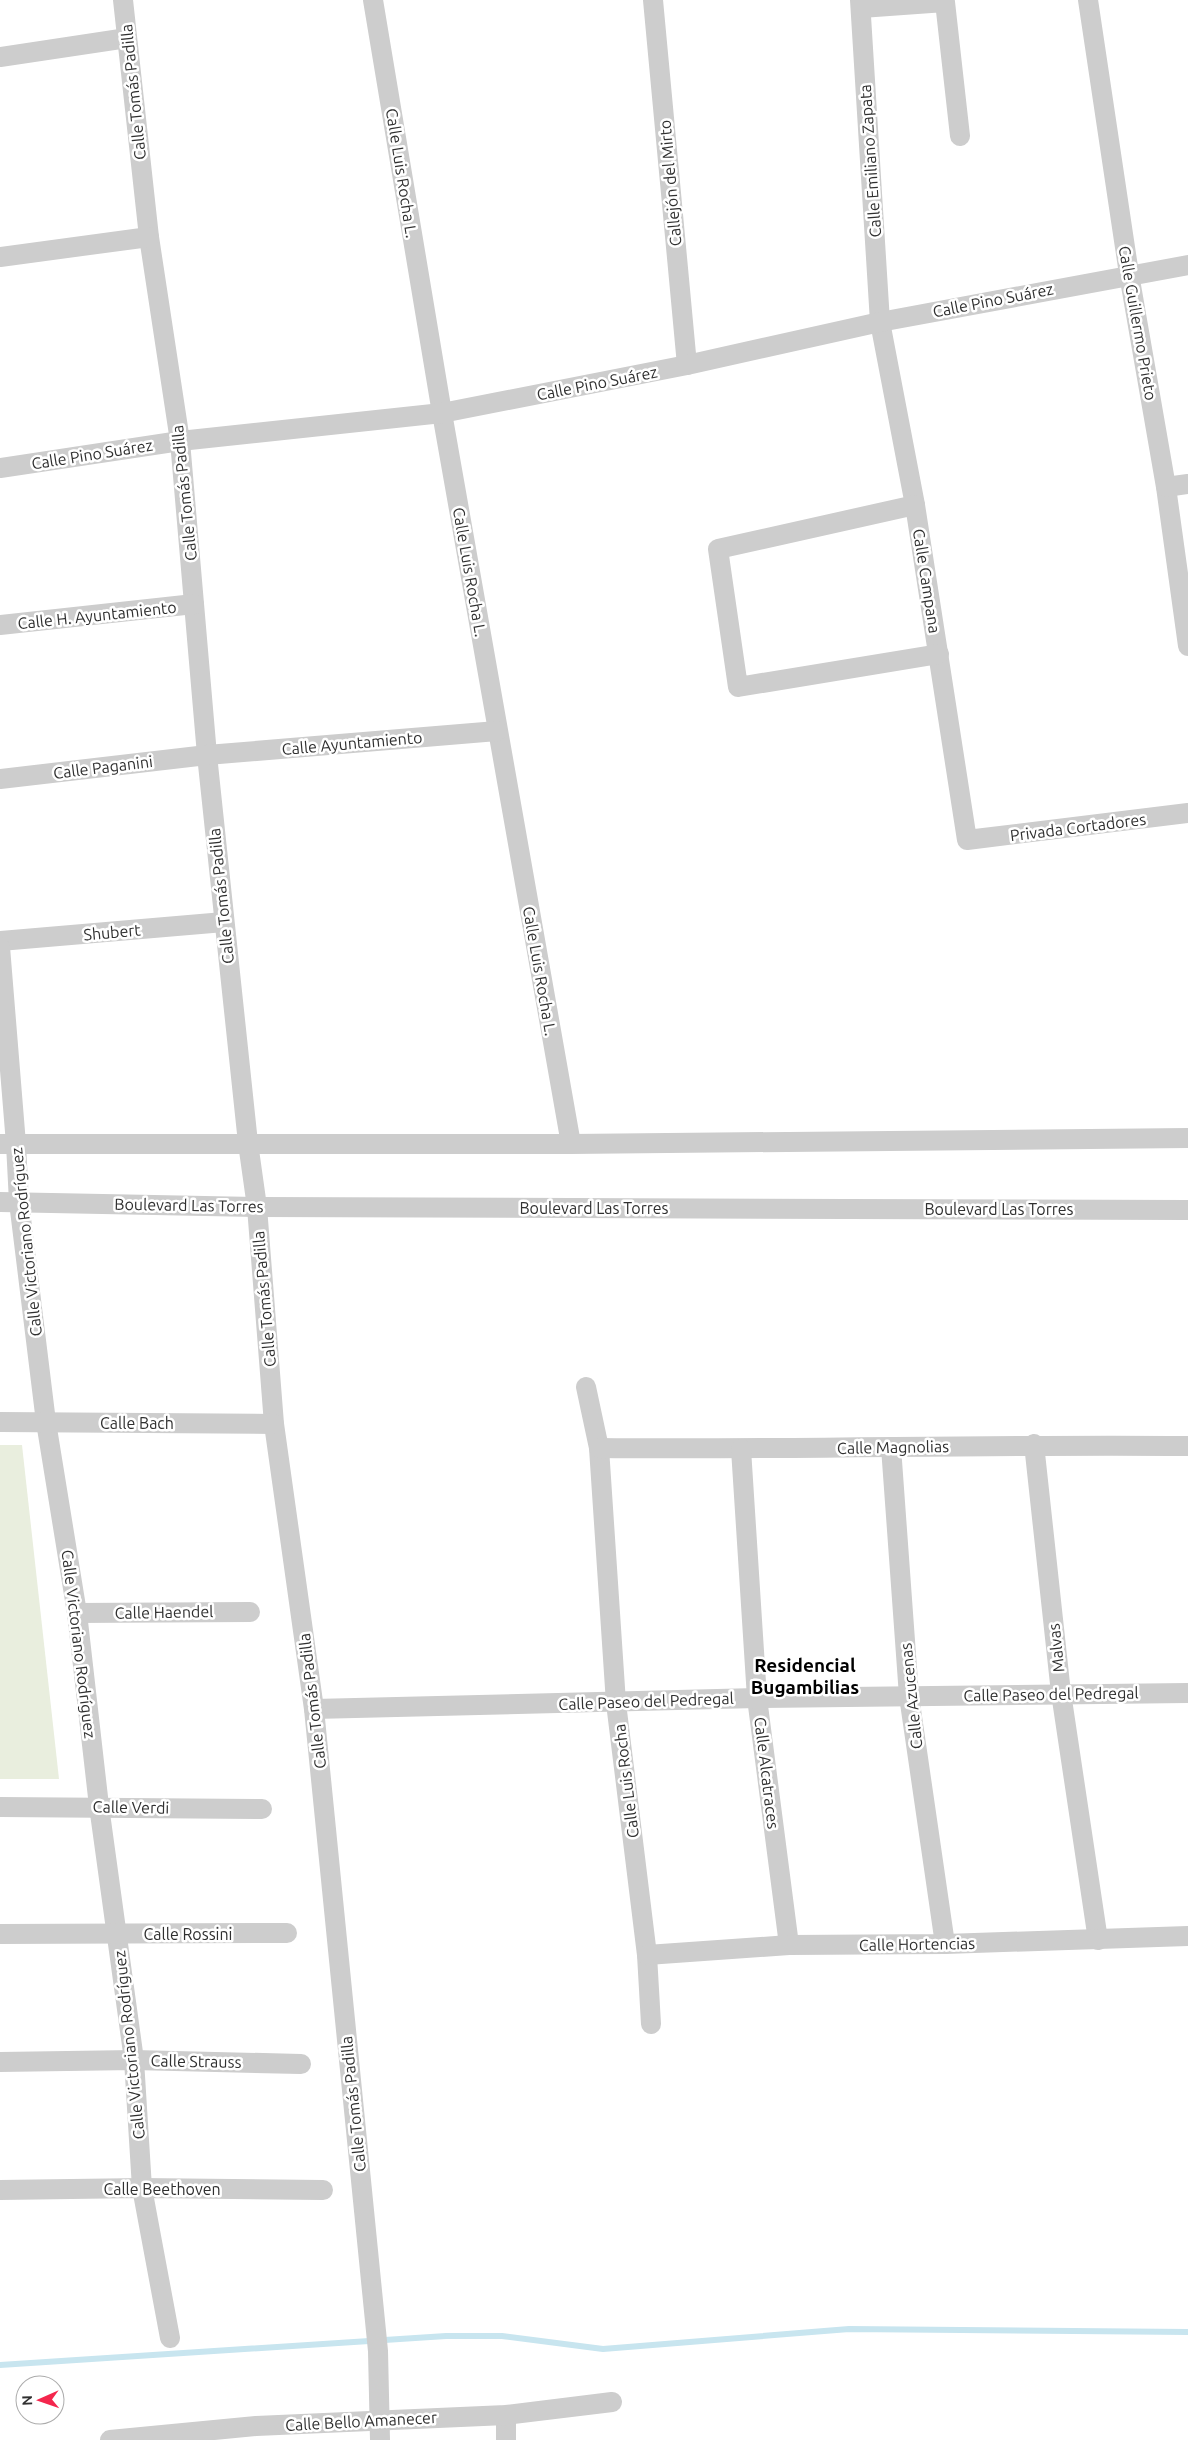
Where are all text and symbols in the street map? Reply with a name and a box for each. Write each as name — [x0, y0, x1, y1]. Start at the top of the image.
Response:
street label: Calle Tomás Padilla — [117, 23, 149, 161]
street label: Calle Emiliano Zapata — [856, 84, 884, 238]
street label: Calle Luis Rocha L. — [383, 107, 421, 239]
street label: Callejón del Mirto — [656, 119, 684, 247]
street label: Calle Guillermo Prieto — [1116, 244, 1160, 402]
street label: Calle Pino Suárez — [931, 279, 1055, 321]
street label: Calle Pino Suárez — [535, 362, 659, 404]
street label: Calle Tomás Padilla — [168, 424, 200, 562]
street label: Calle Pino Suárez — [30, 436, 154, 472]
street label: Calle Luis Rocha L. — [450, 506, 490, 638]
street label: Calle Campana — [910, 527, 944, 635]
street label: Calle H. Ayuntamiento — [17, 598, 177, 632]
street label: Calle Ayuntamiento — [281, 728, 423, 758]
street label: Calle Paganini — [52, 752, 154, 782]
street label: Privada Cortadores — [1009, 810, 1147, 844]
street label: Calle Tomás Padilla — [205, 827, 237, 965]
street label: Calle Luis Rocha L. — [520, 905, 560, 1037]
street label: Shubert — [83, 920, 142, 943]
street label: Calle Victoriano Rodríguez — [7, 1147, 45, 1337]
street label: Boulevard Las Torres — [114, 1195, 264, 1215]
street label: Boulevard Las Torres — [519, 1199, 669, 1217]
street label: Boulevard Las Torres — [924, 1200, 1074, 1218]
street label: Calle Tomás Padilla — [249, 1230, 279, 1368]
street label: Calle Bach — [100, 1414, 174, 1432]
street label: Calle Magnolias — [837, 1437, 949, 1457]
street label: Calle Victoriano Rodríguez — [58, 1549, 100, 1739]
street label: Calle Haendel — [115, 1602, 213, 1622]
street label: Malvas — [1044, 1623, 1068, 1673]
street label: Calle Tomás Padilla — [295, 1632, 329, 1770]
street label: Calle Azucenas — [896, 1642, 926, 1750]
district label: Residencial Bugambilias — [751, 1654, 859, 1698]
street label: Calle Paseo del Pedregal — [963, 1683, 1139, 1705]
street label: Calle Paseo del Pedregal — [558, 1689, 734, 1713]
street label: Calle Alcatraces — [751, 1716, 783, 1830]
street label: Calle Luis Rocha — [610, 1723, 642, 1839]
street label: Calle Verdi — [93, 1797, 169, 1817]
street label: Calle Rossini — [143, 1925, 233, 1943]
street label: Calle Hortencias — [859, 1934, 975, 1954]
street label: Calle Victoriano Rodríguez — [110, 1950, 148, 2140]
street label: Calle Tomás Padilla — [337, 2035, 369, 2173]
street label: Calle Strauss — [150, 2051, 242, 2071]
street label: Calle Beethoven — [103, 2180, 221, 2198]
north arrow — [15, 2375, 65, 2425]
text: N — [19, 2395, 35, 2406]
street label: Calle Bello Amanecer — [285, 2408, 437, 2434]

